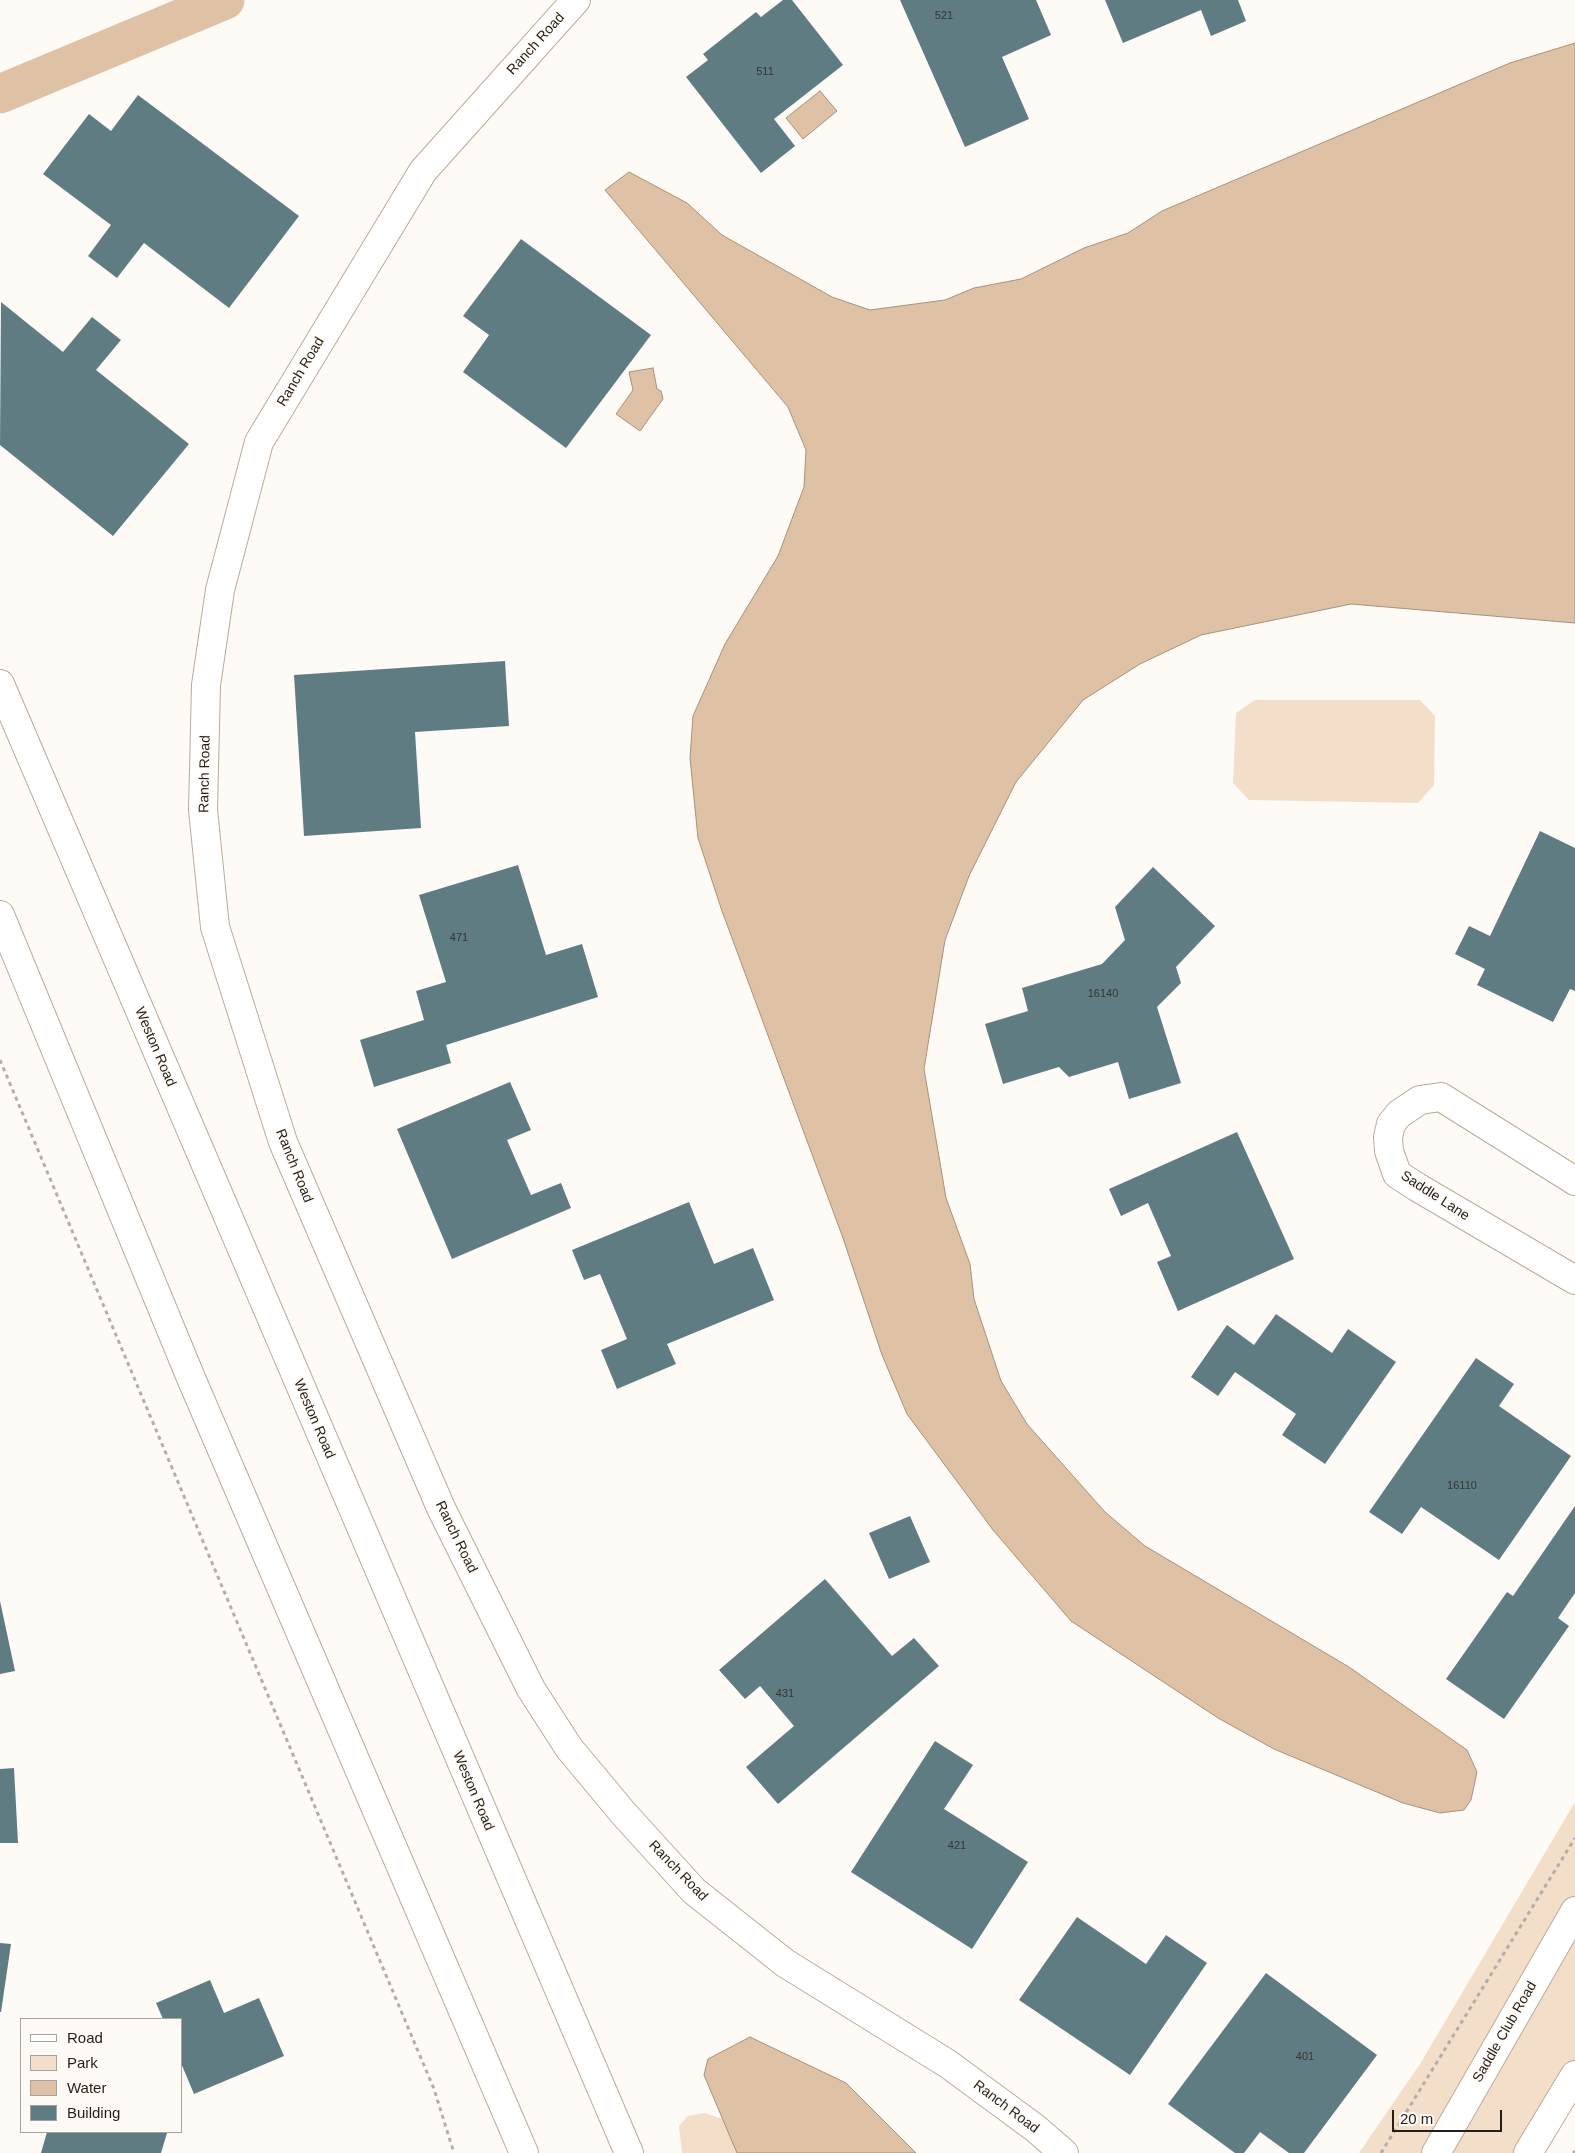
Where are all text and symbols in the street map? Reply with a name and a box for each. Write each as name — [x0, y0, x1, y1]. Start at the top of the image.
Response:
street label: Ranch Road — [504, 9, 568, 79]
house number: 521 — [935, 9, 953, 23]
house number: 511 — [756, 65, 774, 79]
street label: Ranch Road — [274, 334, 328, 410]
street label: Ranch Road — [196, 735, 214, 813]
house number: 471 — [450, 931, 468, 945]
house number: 16140 — [1088, 987, 1118, 1001]
street label: Weston Road — [131, 1005, 179, 1089]
street label: Ranch Road — [272, 1127, 316, 1205]
street label: Saddle Lane — [1397, 1168, 1473, 1224]
street label: Weston Road — [290, 1377, 338, 1461]
house number: 16110 — [1447, 1479, 1477, 1493]
street label: Ranch Road — [431, 1498, 481, 1576]
house number: 431 — [776, 1687, 794, 1701]
street label: Weston Road — [449, 1749, 497, 1833]
street label: Ranch Road — [645, 1837, 711, 1905]
house number: 421 — [948, 1839, 966, 1853]
street label: Saddle Club Road — [1469, 1979, 1541, 2085]
legend — [20, 2018, 182, 2133]
text: Road — [67, 2029, 103, 2046]
house number: 401 — [1296, 2050, 1314, 2064]
text: Park — [67, 2054, 98, 2071]
street label: Ranch Road — [970, 2077, 1042, 2137]
text: Water — [67, 2079, 106, 2096]
scale bar — [1395, 2100, 1505, 2132]
text: Building — [67, 2104, 120, 2121]
text: 20 m — [1400, 2110, 1433, 2127]

